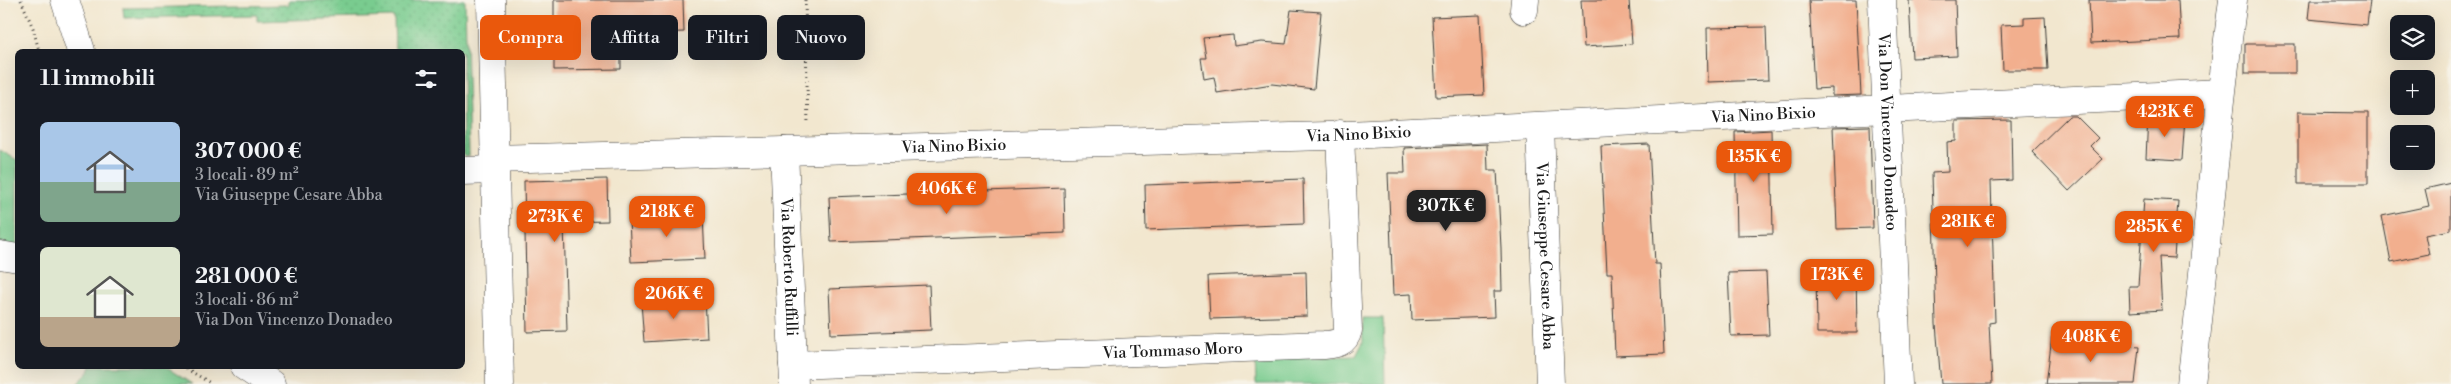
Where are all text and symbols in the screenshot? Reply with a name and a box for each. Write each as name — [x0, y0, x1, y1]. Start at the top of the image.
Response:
chip: Compra — [480, 15, 581, 60]
chip: Affitta — [591, 15, 678, 60]
chip: Filtri — [688, 15, 767, 60]
chip: Nuovo — [777, 15, 865, 60]
map controls — [2390, 15, 2435, 170]
button: layers — [2390, 15, 2435, 60]
street label: Via Don Vincenzo Donadeo — [1873, 32, 1902, 231]
icon: filters — [412, 65, 440, 93]
text: 11 immobili — [40, 66, 155, 92]
button: + — [2390, 70, 2435, 115]
pin: 423K € — [2124, 96, 2206, 138]
text: 423K € — [2137, 102, 2193, 122]
street label: Via Nino Bixio — [1709, 103, 1816, 128]
street label: Via Nino Bixio — [1305, 122, 1412, 147]
button: − — [2390, 125, 2435, 170]
street label: Via Nino Bixio — [900, 135, 1007, 158]
text: 307 000 € — [195, 139, 301, 165]
pin: 135K € — [1713, 140, 1795, 183]
icon: home — [80, 142, 140, 202]
text: 135K € — [1727, 147, 1781, 167]
street label: Via Giuseppe Cesare Abba — [1531, 161, 1559, 351]
text: 3 locali · 89 m² — [195, 165, 299, 185]
pin: 406K € — [906, 172, 988, 215]
text: 406K € — [918, 179, 976, 199]
text: Via Giuseppe Cesare Abba — [195, 185, 383, 205]
pin: 307K € — [1405, 190, 1487, 232]
pin: 218K € — [626, 196, 708, 238]
street label: Via Roberto Ruffilli — [776, 196, 802, 337]
text: 307K € — [1418, 196, 1474, 216]
pin: 273K € — [514, 200, 596, 243]
text: 218K € — [640, 202, 694, 222]
pin: 281K € — [1927, 206, 2009, 248]
text: 273K € — [528, 207, 582, 227]
pin: 285K € — [2113, 210, 2195, 253]
text: 281K € — [1941, 212, 1995, 232]
text: 285K € — [2126, 217, 2182, 237]
pin: 173K € — [1796, 258, 1878, 301]
text: 281 000 € — [195, 264, 297, 290]
text: 173K € — [1811, 265, 1863, 285]
icon: home — [80, 267, 140, 327]
pin: 206K € — [633, 278, 715, 320]
text: 206K € — [645, 284, 703, 304]
text: 3 locali · 86 m² — [195, 290, 299, 310]
text: Via Don Vincenzo Donadeo — [195, 310, 393, 330]
pin: 408K € — [2050, 320, 2132, 363]
text: 408K € — [2062, 327, 2120, 347]
street label: Via Tommaso Moro — [1101, 338, 1243, 363]

